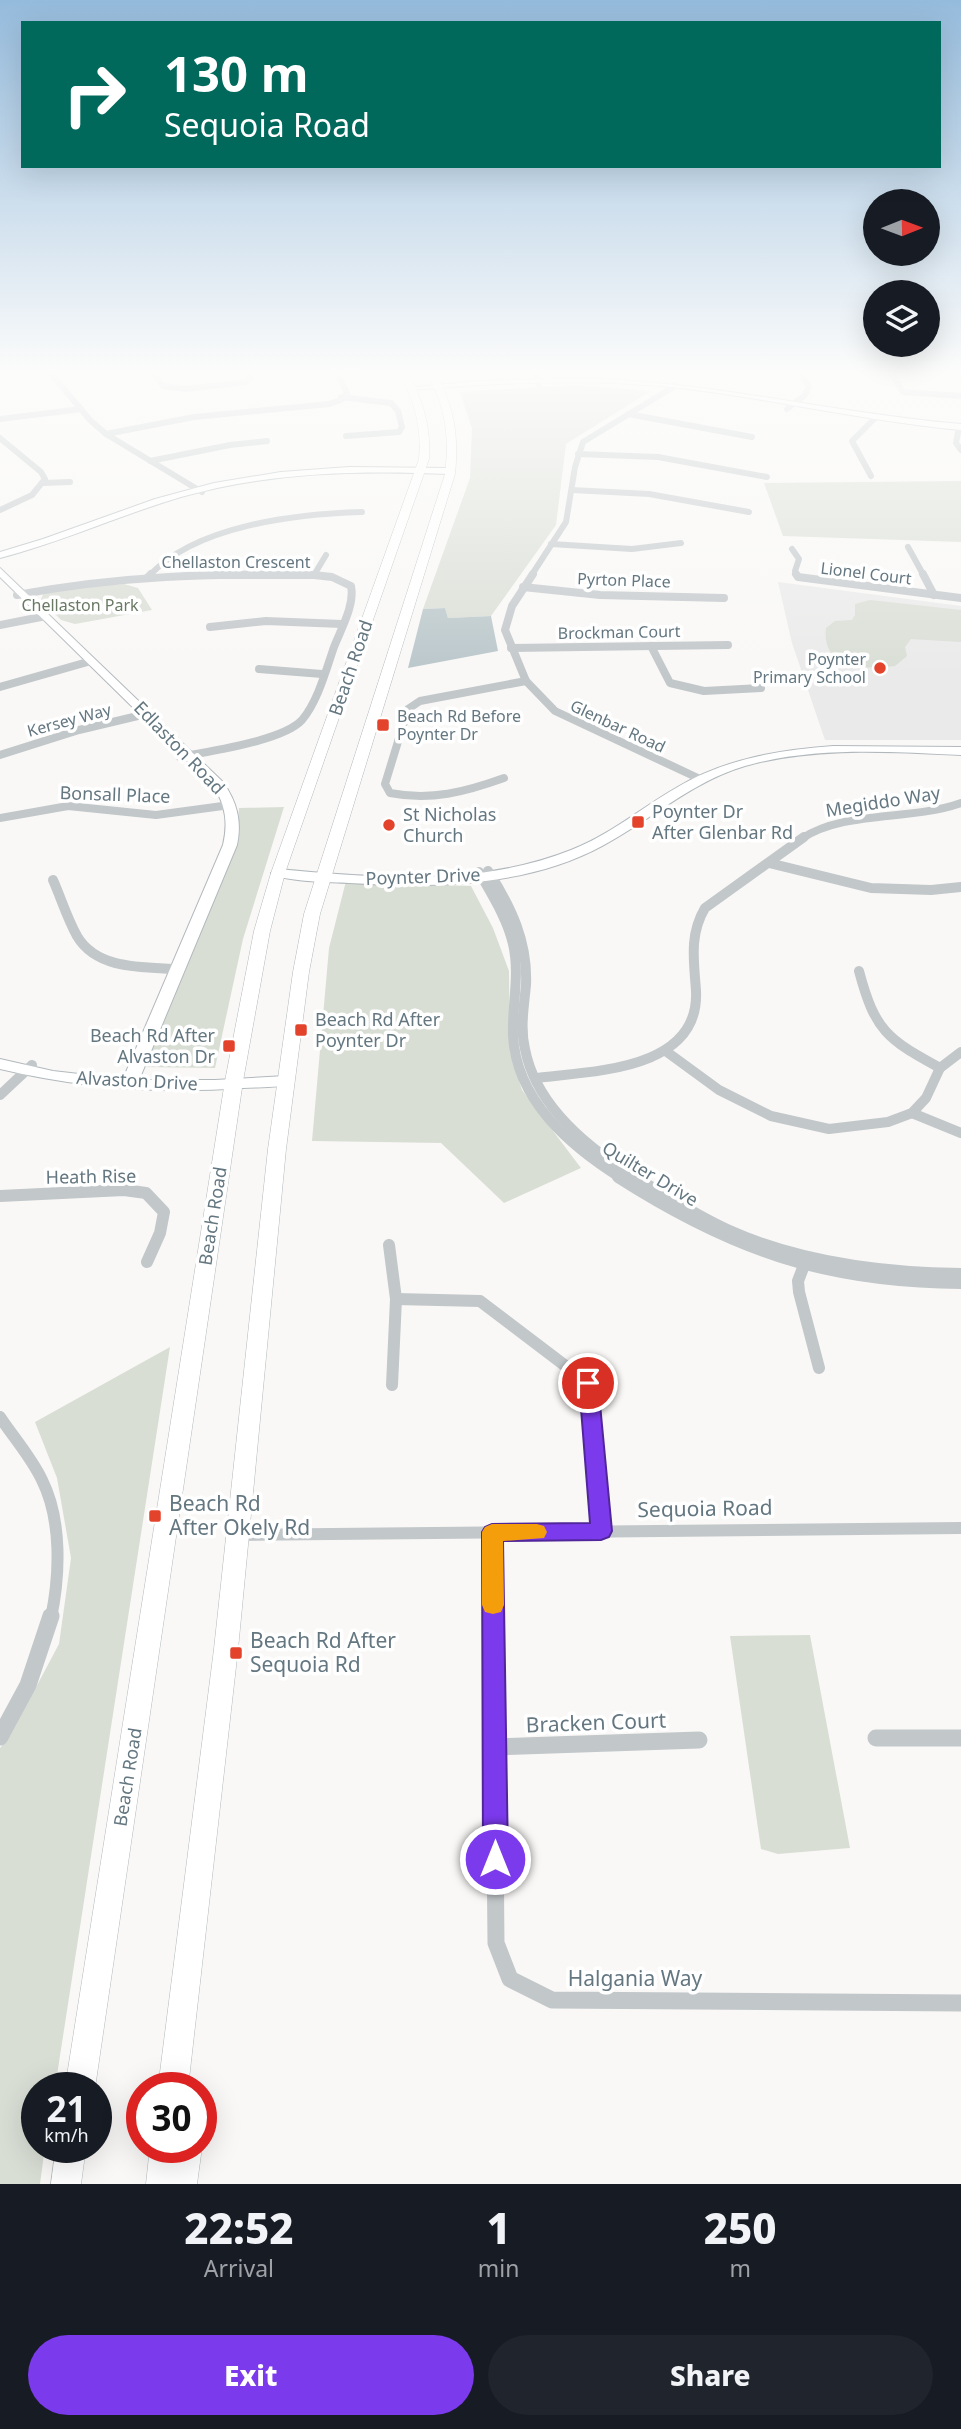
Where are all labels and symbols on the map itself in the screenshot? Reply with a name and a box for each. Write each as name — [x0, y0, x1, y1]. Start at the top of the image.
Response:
north arrow — [863, 189, 940, 266]
street label: Chellaston Crescent — [162, 551, 311, 573]
street label: Lionel Court — [819, 557, 913, 590]
street label: Pyrton Place — [577, 567, 671, 593]
park label: Chellaston Park — [21, 594, 139, 616]
street label: Beach Road — [322, 617, 378, 719]
street label: Brockman Court — [557, 620, 681, 644]
place label: Poynter Primary School — [753, 648, 866, 688]
marker: Poynter Primary School — [872, 660, 888, 676]
street label: Glenbar Road — [567, 694, 669, 758]
street label: Edlaston Road — [129, 695, 230, 799]
street label: Kersey Way — [25, 698, 114, 742]
place label: Beach Rd Before Poynter Dr — [397, 705, 521, 745]
marker: Beach Rd Before Poynter Dr — [375, 717, 391, 733]
street label: Bonsall Place — [59, 780, 171, 808]
street label: Megiddo Way — [824, 780, 943, 822]
place label: Poynter Dr After Glenbar Rd — [652, 799, 793, 844]
place label: St Nicholas Church — [403, 802, 496, 847]
marker: Poynter Dr After Glenbar Rd — [630, 814, 646, 830]
marker: St Nicholas Church — [381, 817, 397, 833]
street label: Poynter Drive — [365, 862, 481, 890]
place label: Beach Rd After Poynter Dr — [315, 1007, 441, 1052]
marker: Beach Rd After Poynter Dr — [293, 1022, 309, 1038]
place label: Beach Rd After Alvaston Dr — [90, 1023, 216, 1068]
marker: Beach Rd After Alvaston Dr — [221, 1038, 237, 1054]
street label: Alvaston Drive — [76, 1065, 198, 1095]
street label: Quilter Drive — [598, 1135, 703, 1211]
street label: Heath Rise — [46, 1163, 136, 1189]
street label: Beach Road — [192, 1165, 232, 1267]
pin — [558, 1353, 618, 1413]
place label: Beach Rd After Okely Rd — [169, 1489, 310, 1541]
street label: Sequoia Road — [637, 1493, 773, 1523]
marker: Beach Rd After Okely Rd — [147, 1508, 163, 1524]
place label: Beach Rd After Sequoia Rd — [250, 1626, 396, 1678]
marker: Beach Rd After Sequoia Rd — [228, 1645, 244, 1661]
street label: Bracken Court — [525, 1706, 667, 1738]
street label: Beach Road — [107, 1726, 147, 1828]
position arrow — [458, 1822, 532, 1896]
street label: Halgania Way — [568, 1964, 703, 1992]
speed limit sign: 30 — [126, 2072, 217, 2163]

